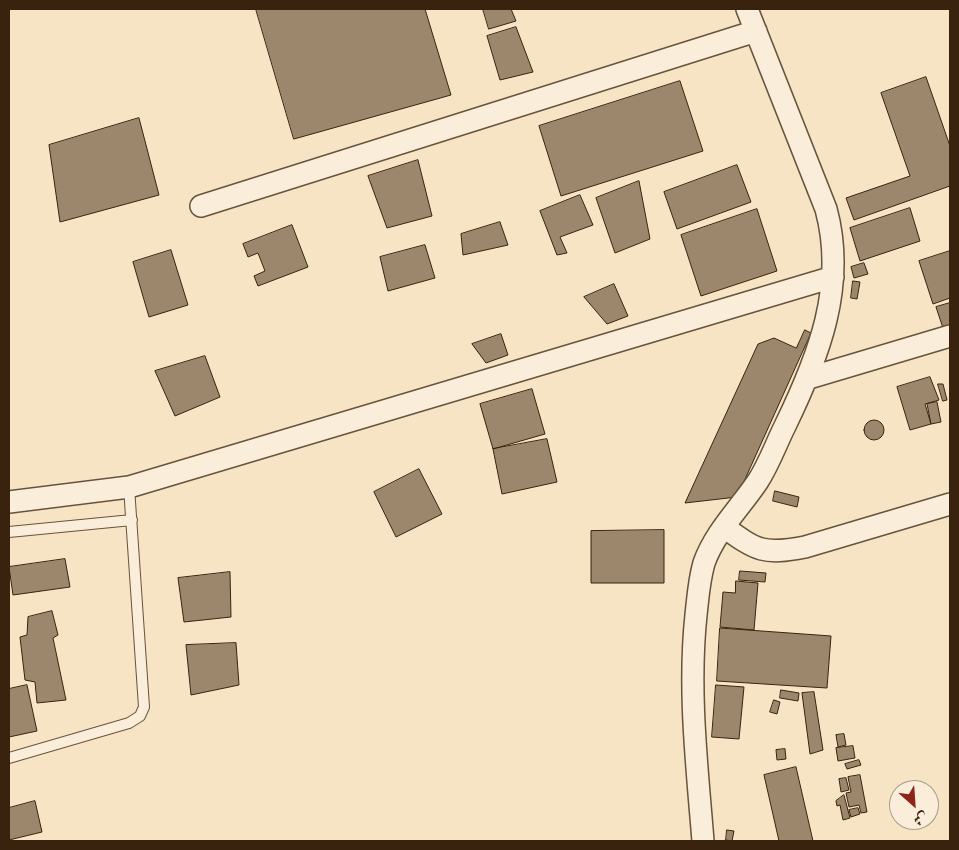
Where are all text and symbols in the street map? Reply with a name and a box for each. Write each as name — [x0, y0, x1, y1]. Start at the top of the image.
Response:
north arrow — [889, 780, 939, 830]
text: ش — [910, 806, 931, 830]

